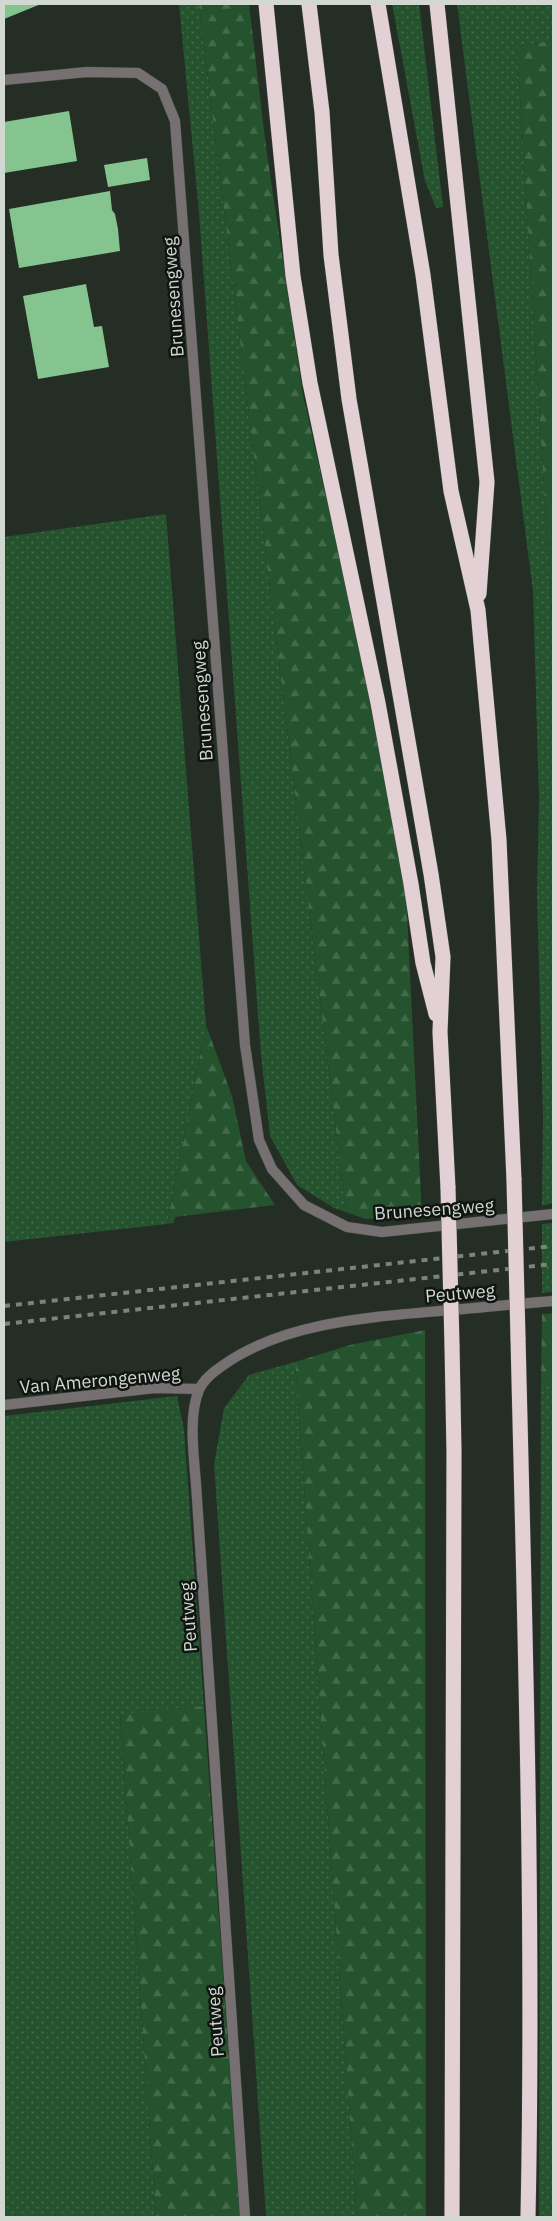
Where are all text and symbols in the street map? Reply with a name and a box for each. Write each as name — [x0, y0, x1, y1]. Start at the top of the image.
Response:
street label: Brunesengweg — [157, 236, 189, 358]
street label: Brunesengweg — [186, 640, 218, 762]
street label: Brunesengweg — [373, 1193, 495, 1225]
street label: Peutweg — [424, 1278, 496, 1308]
street label: Van Amerongenweg — [19, 1361, 182, 1398]
street label: Peutweg — [174, 1581, 202, 1653]
street label: Peutweg — [201, 1986, 229, 2058]

